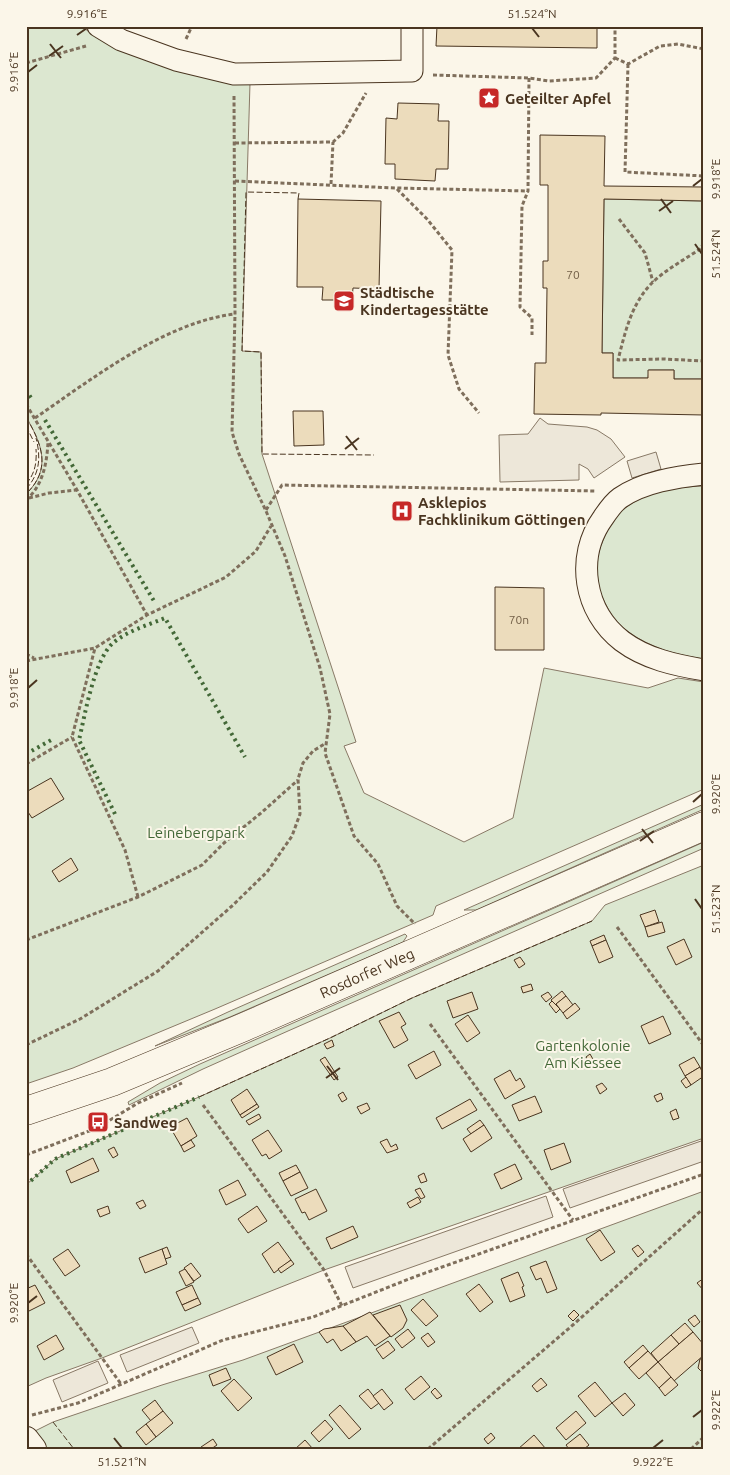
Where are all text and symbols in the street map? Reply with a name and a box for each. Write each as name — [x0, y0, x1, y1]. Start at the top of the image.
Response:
text: 9.916°E — [67, 7, 108, 20]
text: 51.524°N — [507, 7, 557, 20]
text: 9.916°E — [7, 51, 20, 92]
place icon: Geteilter Apfel — [477, 86, 501, 110]
place label: Geteilter Apfel — [505, 90, 611, 107]
text: 9.918°E — [709, 158, 722, 199]
text: 51.524°N — [709, 229, 722, 279]
house number: 70 — [566, 268, 580, 281]
place label: Städtische Kindertagesstätte — [360, 284, 489, 318]
school or university icon: Städtische Kindertagesstätte — [332, 289, 356, 313]
place label: Asklepios Fachklinikum Göttingen — [418, 494, 585, 528]
hospital icon: Asklepios Fachklinikum Göttingen — [390, 499, 414, 523]
house number: 70n — [509, 613, 529, 626]
text: 9.918°E — [7, 667, 20, 708]
text: 9.920°E — [709, 773, 722, 814]
park label: Leinebergpark — [147, 824, 245, 841]
text: 51.523°N — [709, 884, 722, 934]
street label: Rosdorfer Weg — [317, 945, 417, 1001]
park label: Gartenkolonie Am Kiessee — [535, 1037, 631, 1071]
bus stop icon: Sandweg — [86, 1110, 110, 1134]
place label: Sandweg — [114, 1114, 178, 1131]
text: 9.920°E — [7, 1282, 20, 1323]
text: 9.922°E — [709, 1389, 722, 1430]
text: 51.521°N — [97, 1455, 147, 1468]
text: 9.922°E — [633, 1455, 674, 1468]

